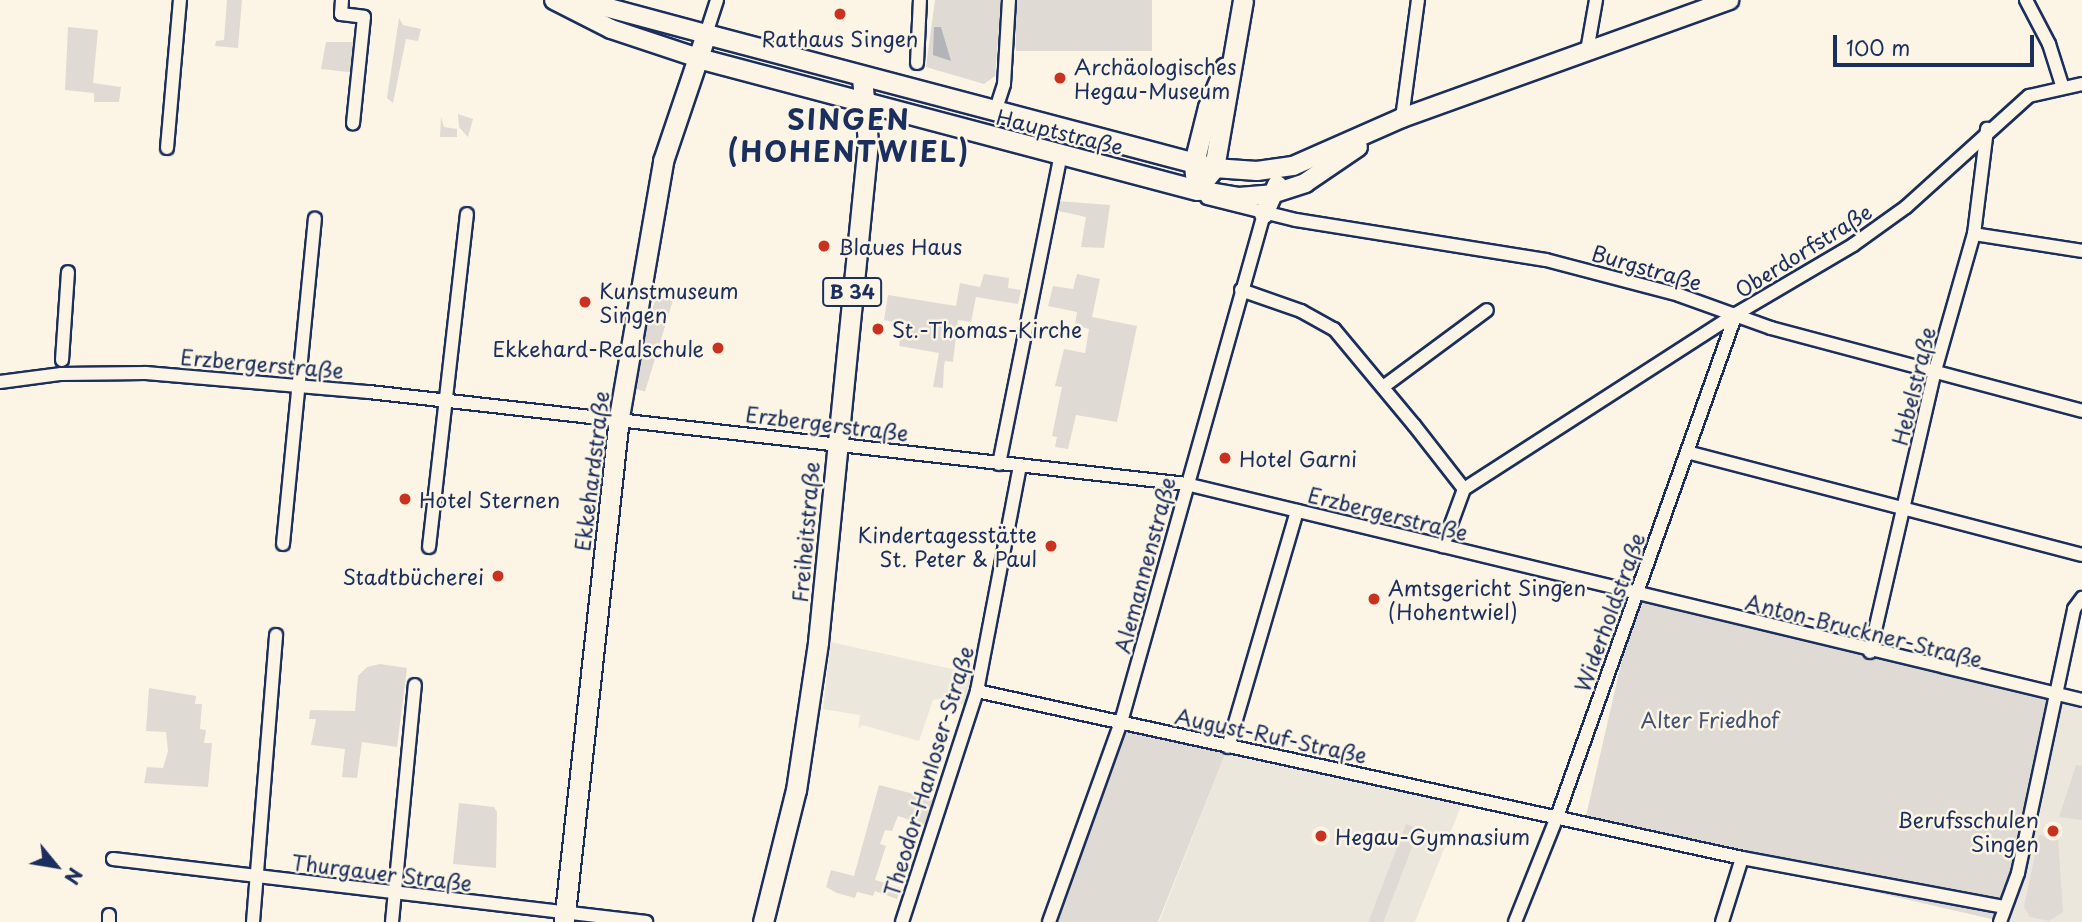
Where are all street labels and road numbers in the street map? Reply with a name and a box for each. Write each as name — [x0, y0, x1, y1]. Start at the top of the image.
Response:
street label: Hauptstraße — [994, 103, 1126, 159]
street label: Oberdorfstraße — [1730, 198, 1876, 302]
street label: Burgstraße — [1589, 239, 1705, 295]
road number: B 34 — [822, 276, 882, 308]
street label: Hebelstraße — [1886, 324, 1940, 448]
street label: Erzbergerstraße — [179, 343, 345, 383]
street label: Ekkehardstraße — [569, 390, 613, 552]
street label: Erzbergerstraße — [744, 401, 910, 445]
street label: Freiheitstraße — [786, 460, 824, 604]
street label: Alemannenstraße — [1108, 474, 1180, 656]
street label: Erzbergerstraße — [1305, 481, 1471, 545]
street label: Widerholdstraße — [1569, 529, 1649, 695]
street label: Anton-Bruckner-Straße — [1743, 588, 1985, 672]
street label: Theodor-Hanloser-Straße — [878, 643, 978, 899]
street label: August-Ruf-Straße — [1173, 702, 1369, 768]
street label: Thurgauer Straße — [290, 848, 474, 896]

